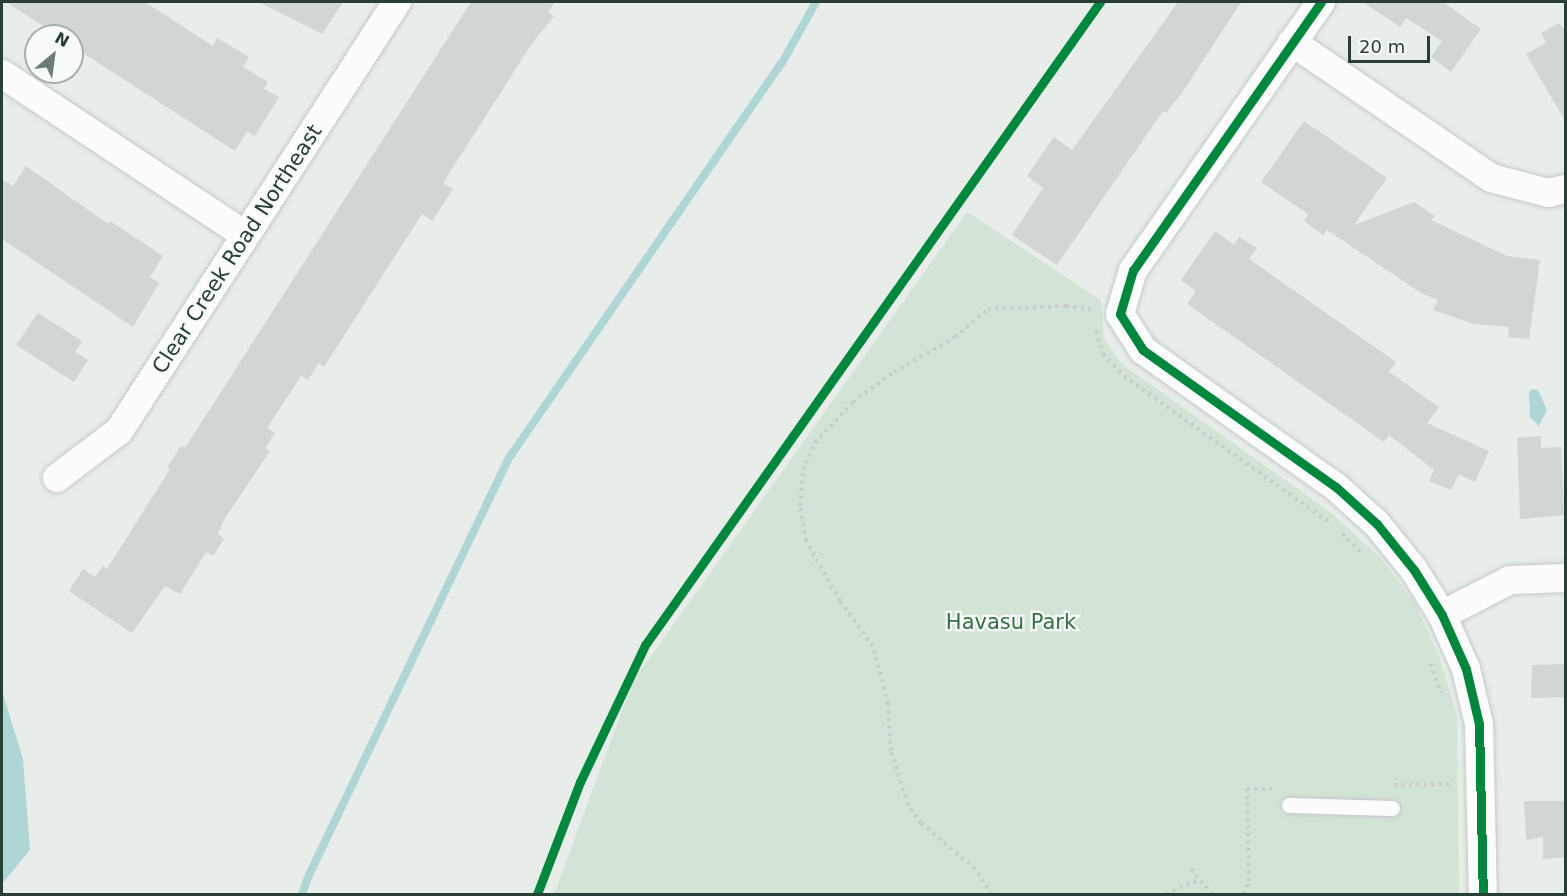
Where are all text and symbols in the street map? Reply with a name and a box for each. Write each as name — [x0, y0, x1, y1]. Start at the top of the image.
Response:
north arrow — [24, 24, 84, 84]
scale bar — [1351, 24, 1434, 62]
text: N — [52, 28, 72, 51]
text: 20 m — [1359, 36, 1405, 57]
street label: Clear Creek Road Northeast — [147, 120, 327, 378]
park label: Havasu Park — [946, 609, 1076, 635]

